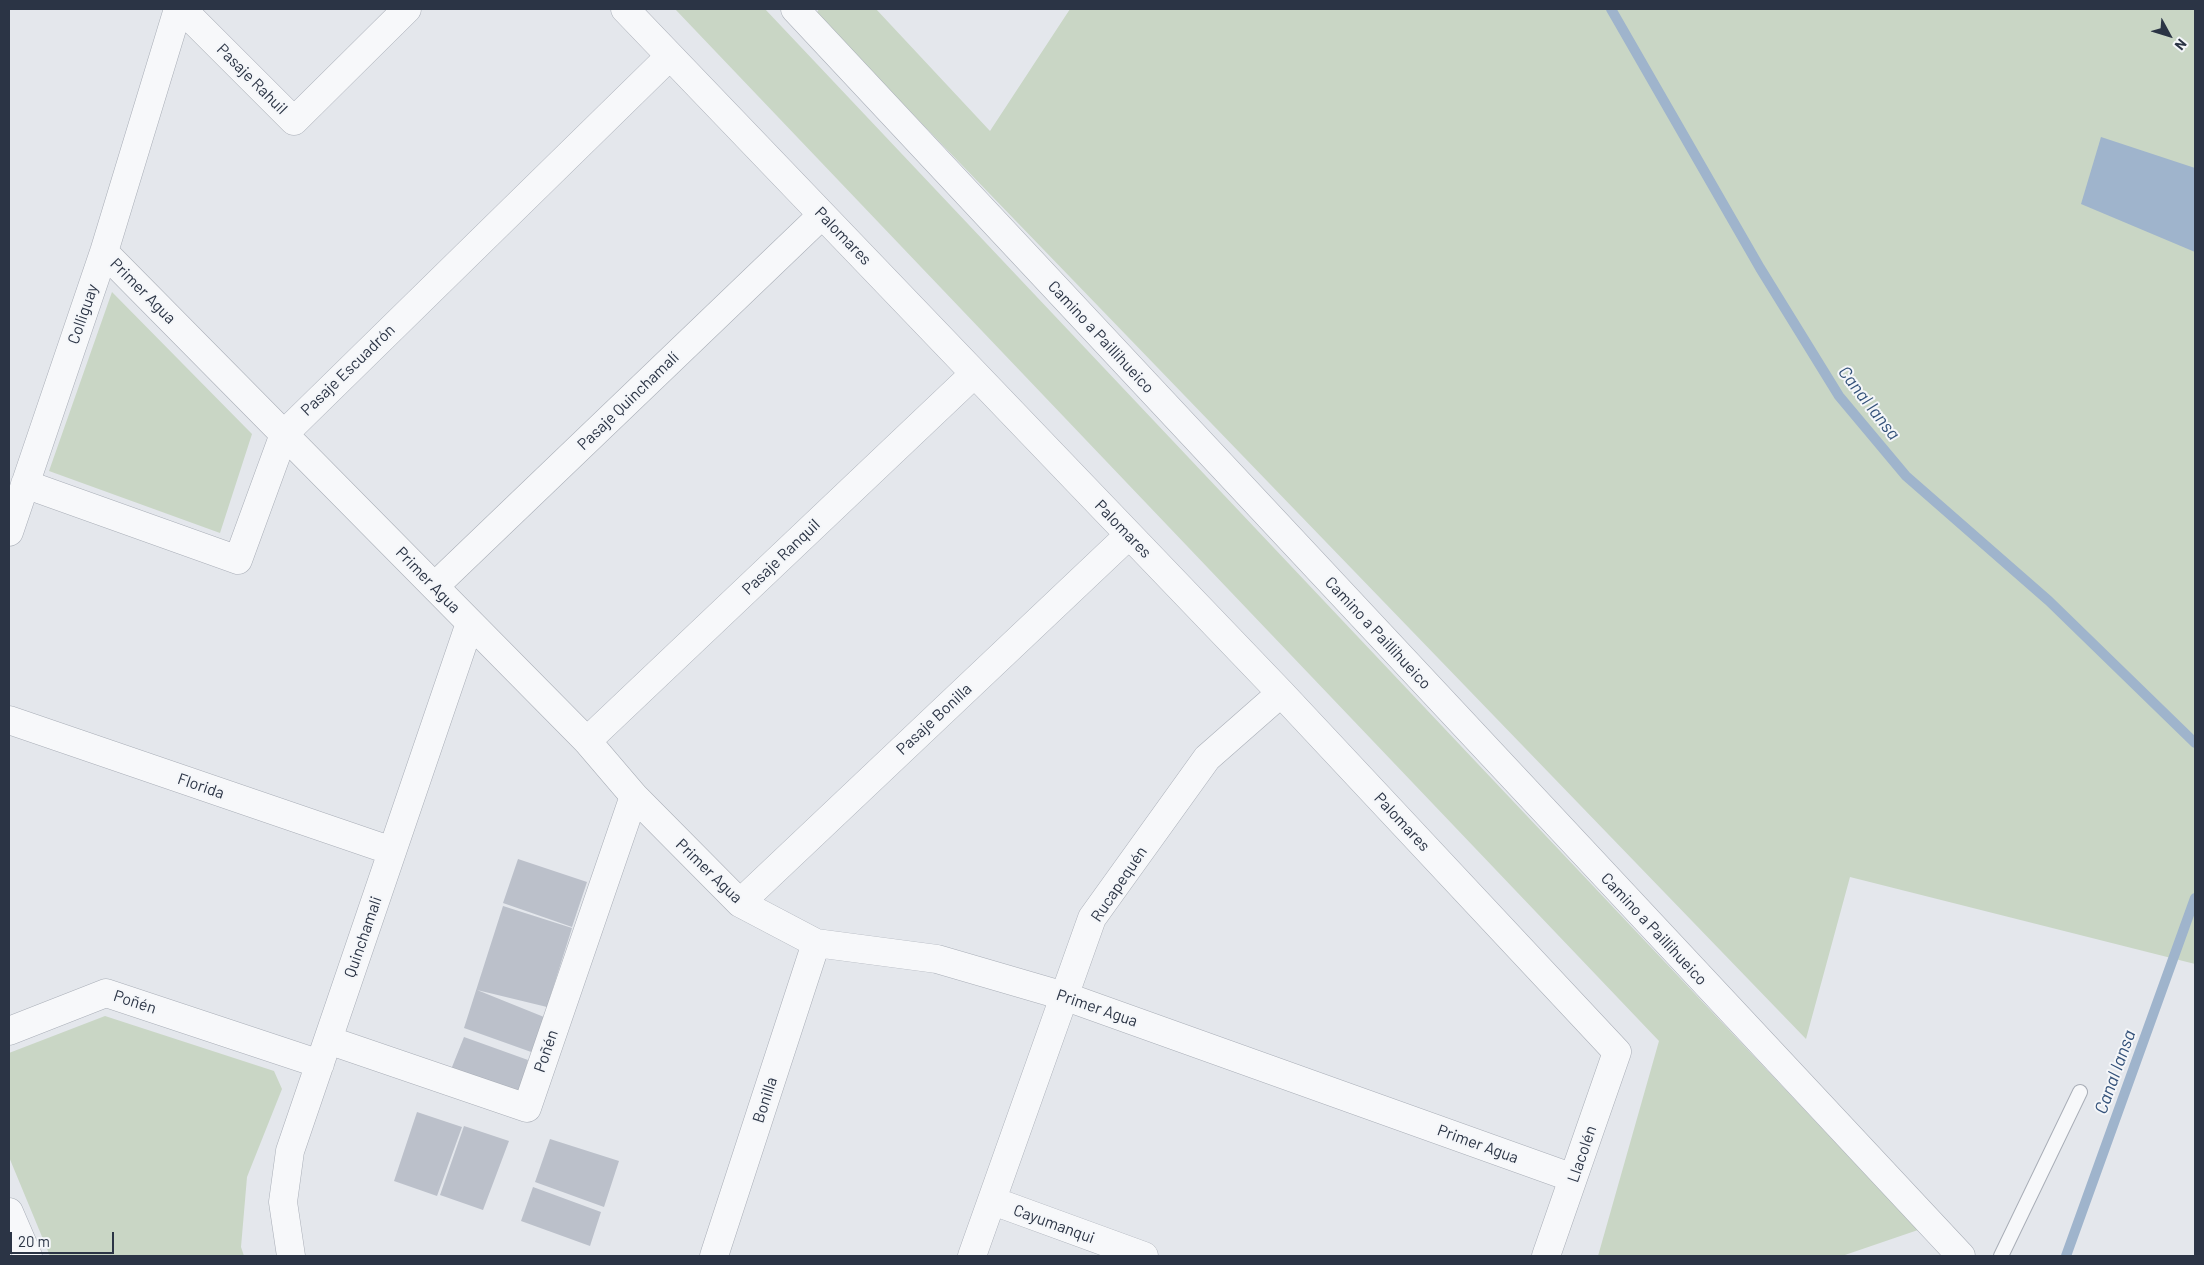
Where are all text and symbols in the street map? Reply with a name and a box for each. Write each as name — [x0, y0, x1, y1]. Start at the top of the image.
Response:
north arrow — [2144, 10, 2194, 60]
text: N — [2172, 36, 2191, 54]
street label: Pasaje Rahuil — [213, 40, 291, 118]
street label: Palomares — [811, 203, 875, 269]
street label: Primer Agua — [106, 254, 180, 328]
street label: Camino a Paillihueico — [1044, 277, 1158, 397]
street label: Colliguay — [64, 281, 102, 347]
street label: Pasaje Escuadrón — [297, 320, 399, 420]
street label: Pasaje Quinchamalí — [573, 348, 683, 454]
water label: Canal Iansa — [1833, 362, 1905, 444]
street label: Palomares — [1091, 496, 1155, 562]
street label: Pasaje Ranquil — [738, 515, 824, 599]
street label: Primer Agua — [392, 543, 464, 617]
street label: Camino a Paillihueico — [1321, 573, 1435, 693]
street label: Pasaje Bonilla — [892, 679, 976, 759]
street label: Florida — [175, 769, 227, 803]
street label: Palomares — [1370, 789, 1434, 855]
street label: Primer Agua — [672, 835, 746, 907]
street label: Rucapequén — [1087, 843, 1151, 925]
street label: Camino a Paillihueico — [1597, 869, 1711, 989]
street label: Quinchamali — [340, 894, 386, 980]
street label: Primer Agua — [1054, 985, 1140, 1031]
street label: Poñén — [111, 986, 159, 1018]
street label: Poñén — [530, 1027, 562, 1075]
water label: Canal Iansa — [2090, 1027, 2140, 1117]
street label: Bonilla — [749, 1075, 781, 1125]
street label: Primer Agua — [1435, 1120, 1521, 1168]
street label: Llacolén — [1563, 1123, 1601, 1185]
street label: Cayumanqui — [1011, 1200, 1097, 1248]
scale bar — [12, 1222, 116, 1254]
text: 20 m — [18, 1232, 50, 1250]

